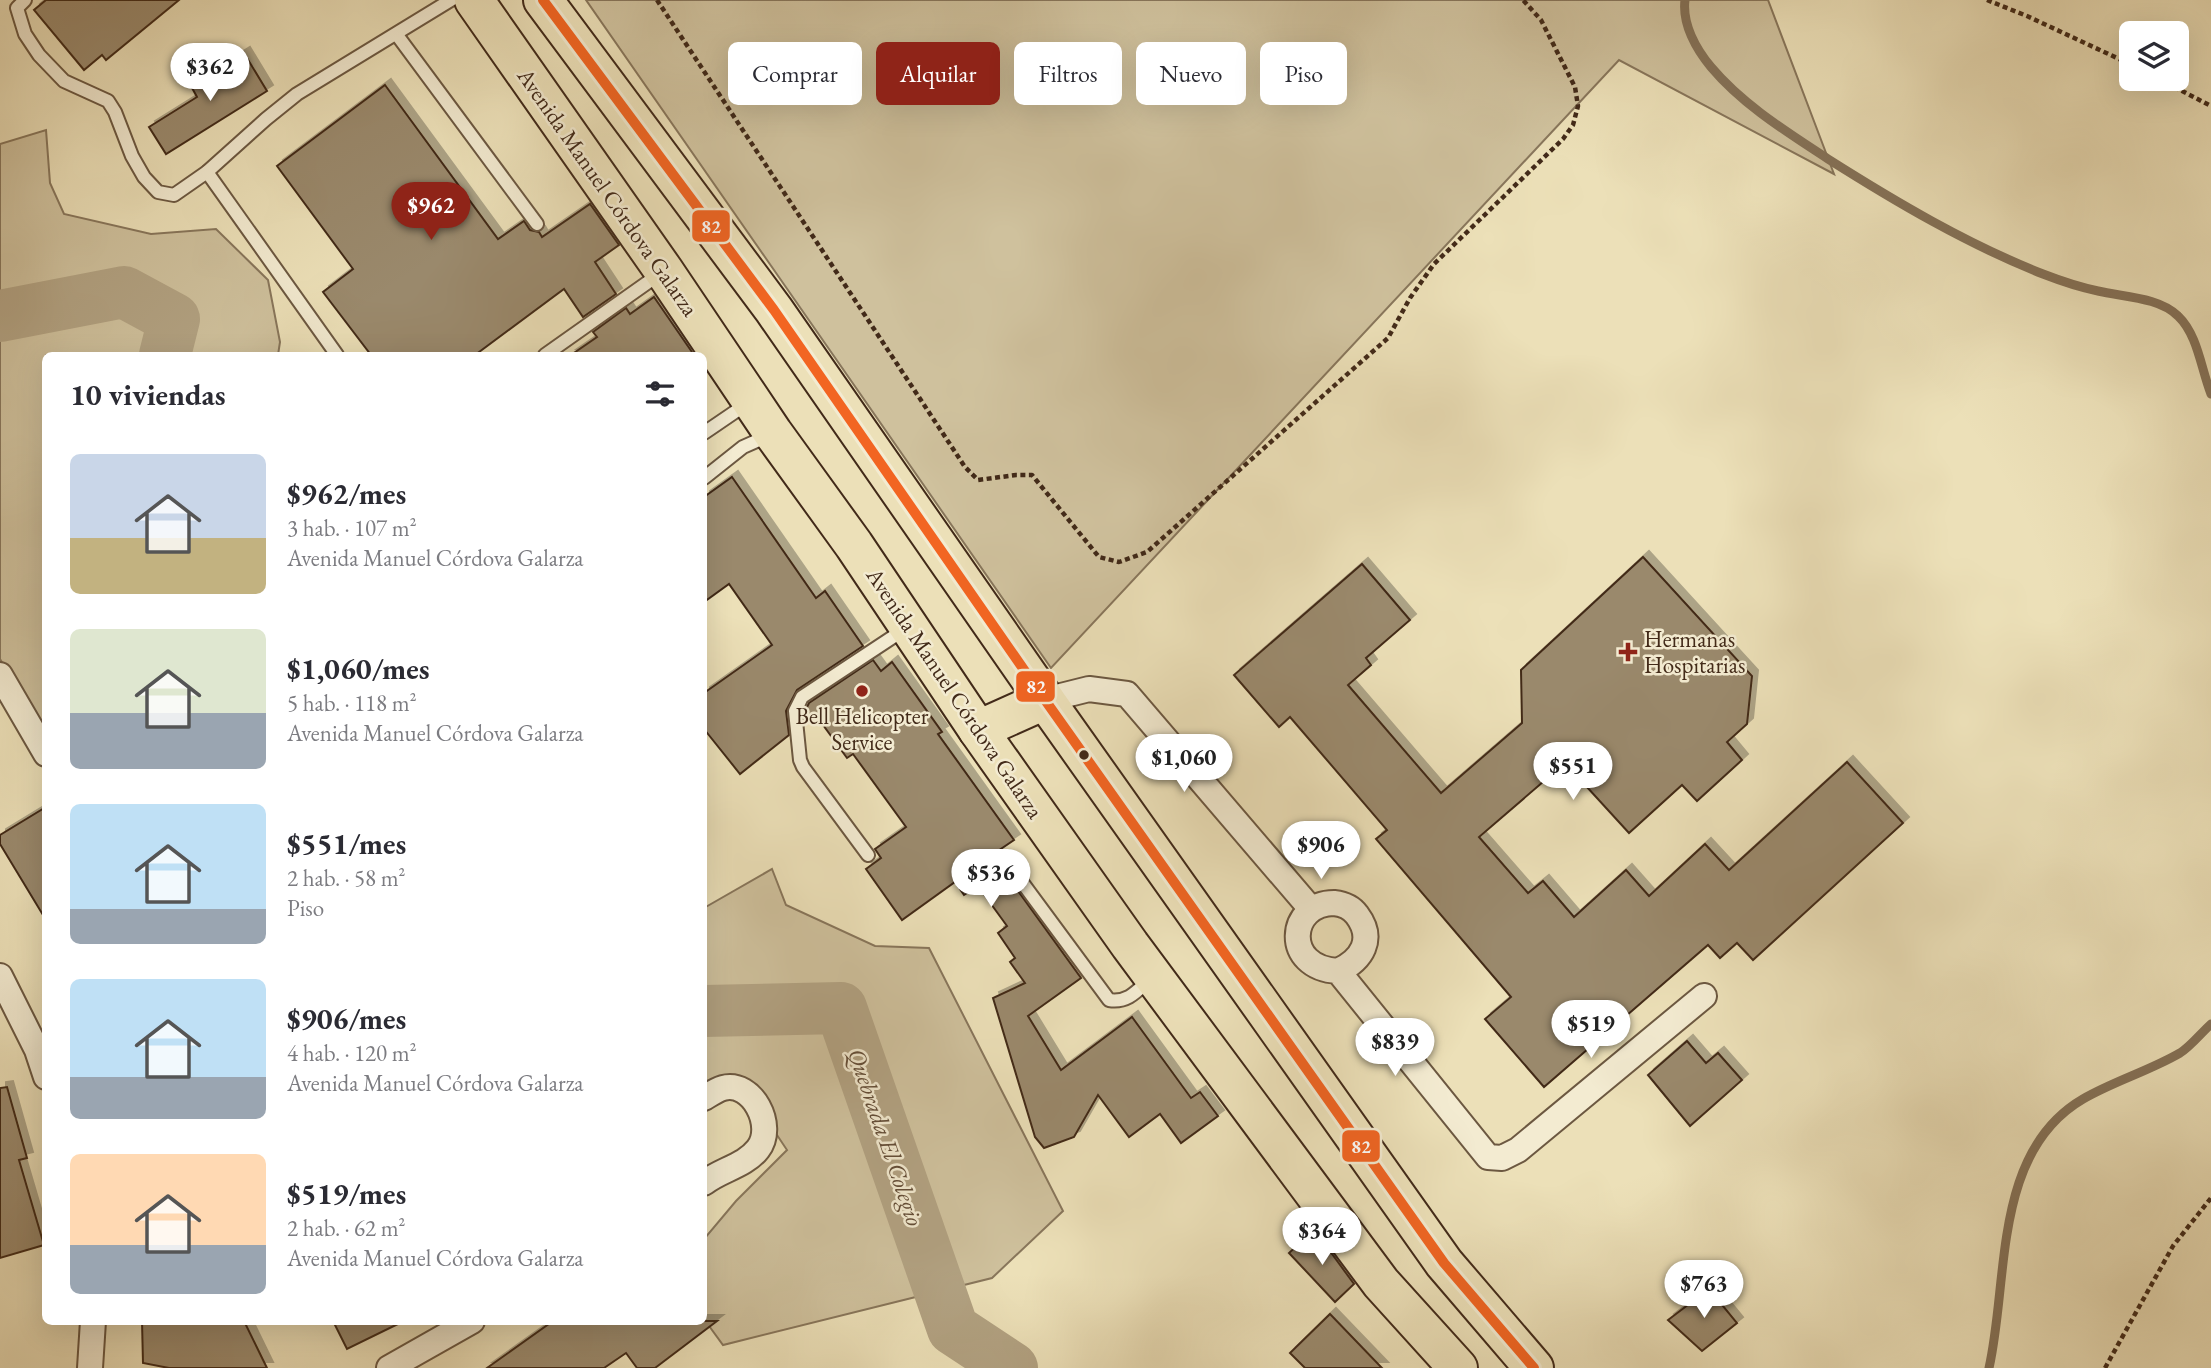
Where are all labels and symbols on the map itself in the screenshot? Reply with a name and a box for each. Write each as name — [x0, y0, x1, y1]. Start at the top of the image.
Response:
pin: $362 — [169, 43, 251, 103]
street label: Avenida Manuel Córdova Galarza — [510, 61, 706, 323]
pin: $962 — [390, 182, 472, 242]
line badge: 82 — [691, 209, 731, 243]
text: 82 — [701, 214, 721, 239]
street label: Avenida Manuel Córdova Galarza — [859, 561, 1051, 825]
place label: Hermanas Hospitarias — [1644, 624, 1745, 680]
marker: Hermanas Hospitarias — [1618, 642, 1638, 662]
line badge: 82 — [1015, 670, 1056, 703]
text: 82 — [1026, 674, 1046, 699]
marker: Bell Helicopter Service — [854, 683, 870, 699]
place label: Bell Helicopter Service — [796, 701, 929, 757]
pin: $1,060 — [1127, 734, 1241, 794]
pin: $551 — [1532, 742, 1614, 802]
unlabelled marker — [1077, 748, 1091, 762]
pin: $906 — [1280, 822, 1362, 881]
pin: $536 — [950, 850, 1032, 909]
pin: $519 — [1550, 1000, 1632, 1060]
pin: $839 — [1354, 1018, 1436, 1078]
water label: Quebrada El Colegio — [841, 1044, 931, 1230]
line badge: 82 — [1341, 1129, 1381, 1163]
text: 82 — [1351, 1134, 1371, 1159]
pin: $364 — [1281, 1208, 1363, 1267]
pin: $763 — [1663, 1260, 1745, 1320]

